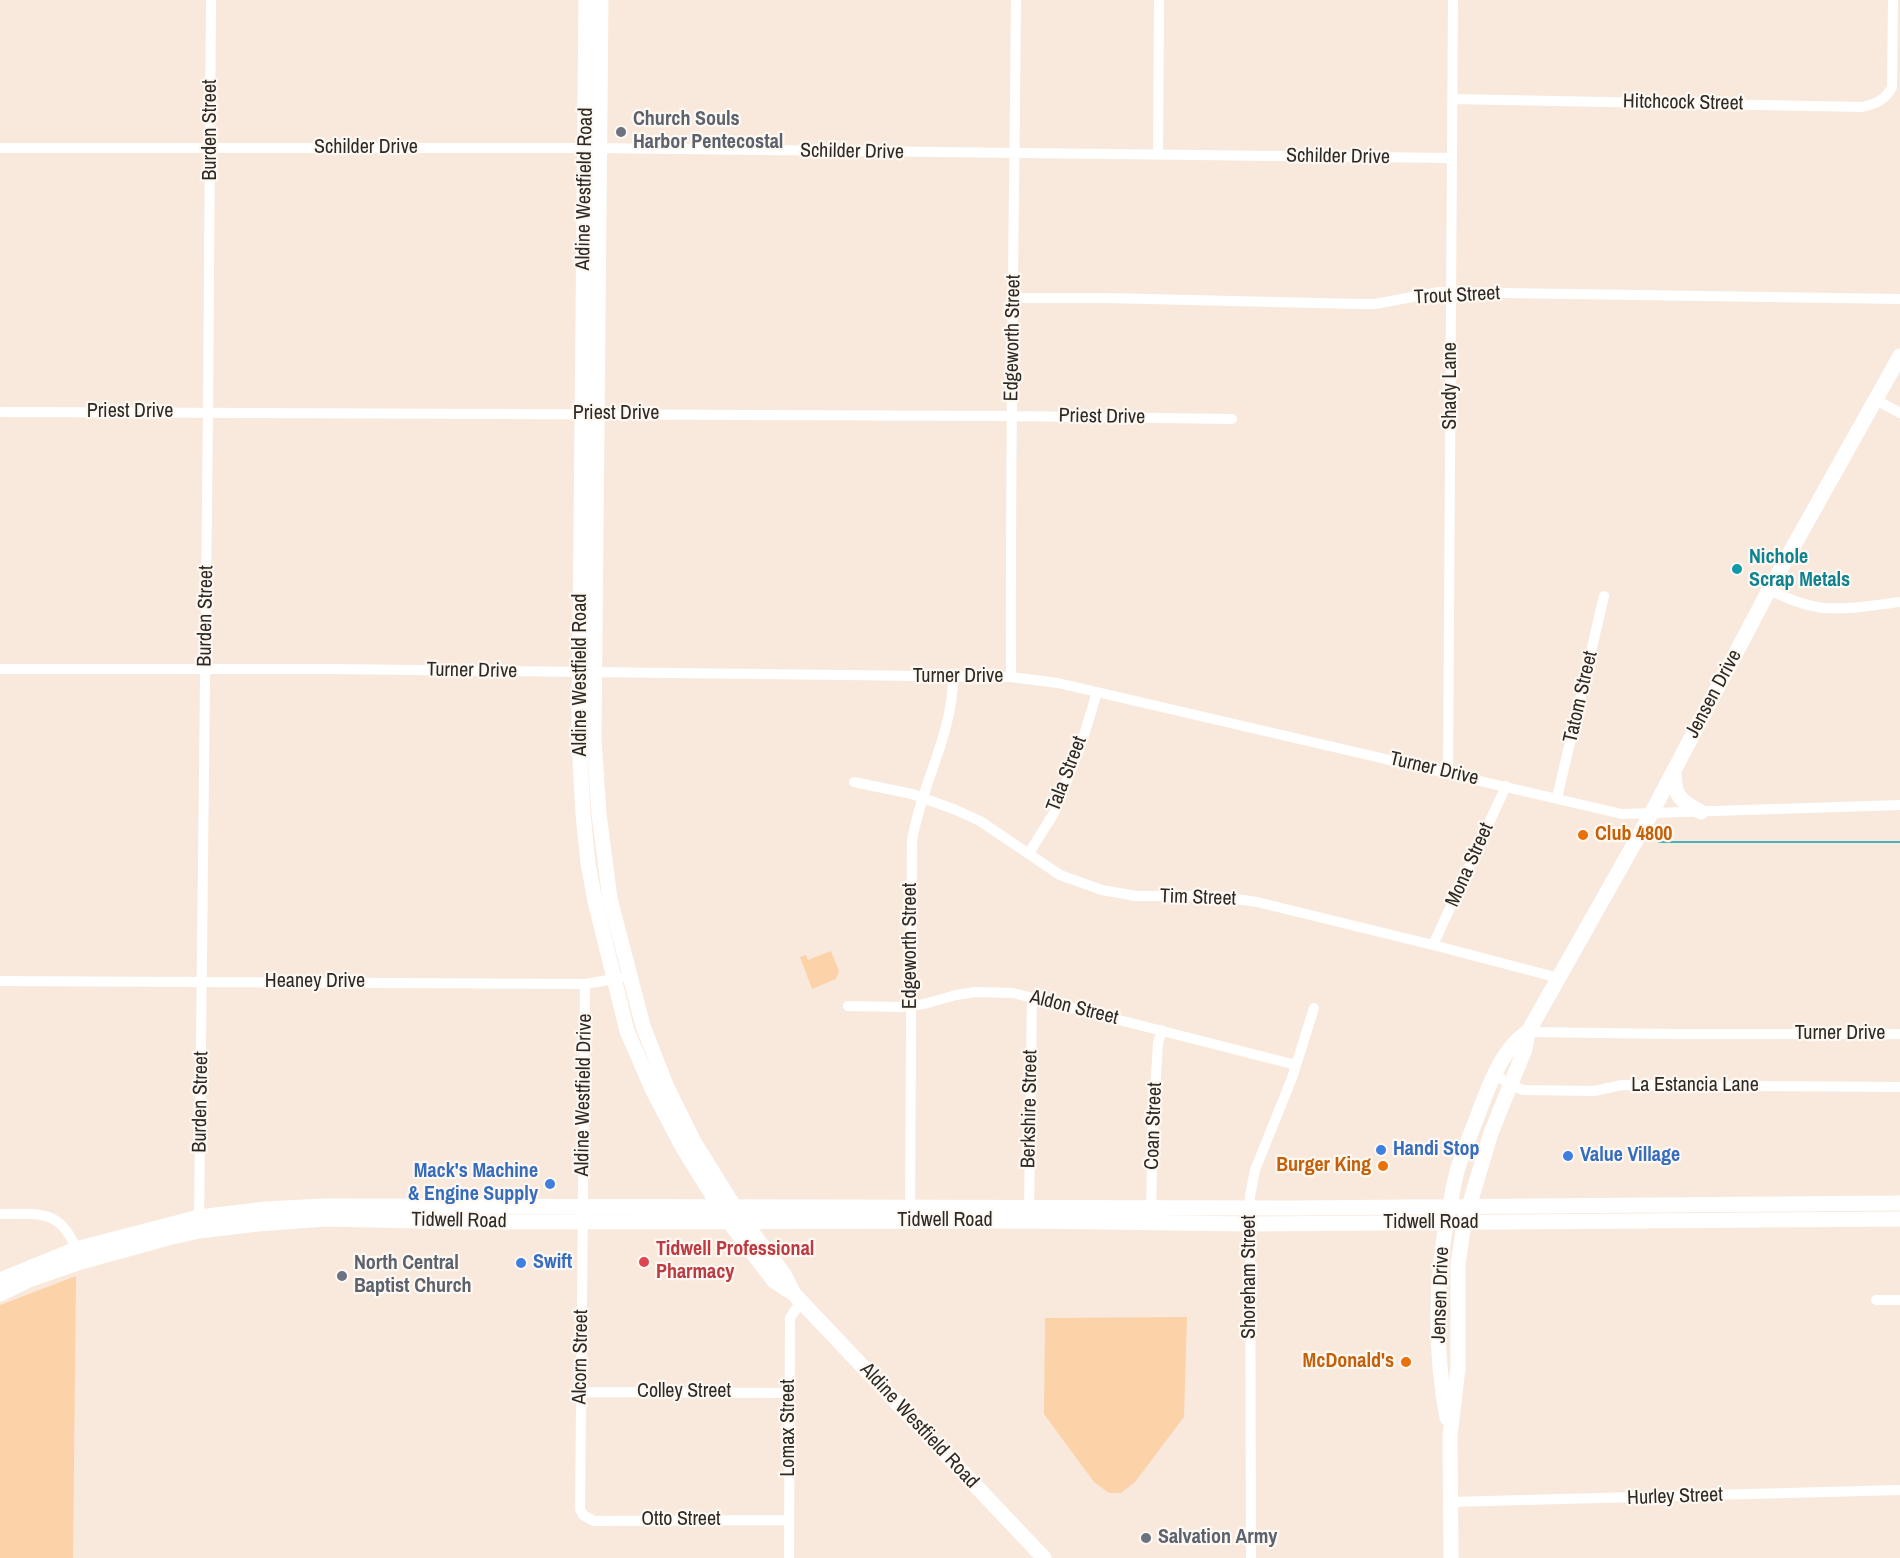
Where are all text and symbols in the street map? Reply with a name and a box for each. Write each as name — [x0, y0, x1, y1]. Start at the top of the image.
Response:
street label: Burden Street — [199, 79, 223, 181]
street label: Hitchcock Street — [1623, 90, 1743, 116]
street label: Aldine Westfield Road — [572, 107, 598, 271]
place label: Church Souls Harbor Pentecostal — [633, 108, 783, 155]
marker: Church Souls Harbor Pentecostal — [614, 125, 628, 139]
street label: Schilder Drive — [314, 136, 418, 160]
street label: Schilder Drive — [800, 139, 904, 165]
street label: Schilder Drive — [1286, 144, 1390, 170]
street label: Edgeworth Street — [1000, 274, 1026, 402]
street label: Trout Street — [1413, 282, 1501, 310]
street label: Shady Lane — [1439, 342, 1463, 430]
street label: Priest Drive — [87, 400, 173, 424]
street label: Priest Drive — [573, 402, 659, 426]
street label: Priest Drive — [1059, 404, 1145, 430]
place label: Nichole Scrap Metals — [1749, 546, 1850, 593]
marker: Nichole Scrap Metals — [1730, 562, 1744, 576]
street label: Burden Street — [193, 565, 219, 667]
street label: Aldine Westfield Road — [569, 594, 593, 756]
street label: Jensen Drive — [1681, 646, 1747, 742]
street label: Tatom Street — [1559, 649, 1603, 745]
street label: Turner Drive — [426, 658, 518, 684]
street label: Turner Drive — [913, 665, 1003, 689]
street label: Tala Street — [1042, 733, 1092, 815]
street label: Turner Drive — [1387, 747, 1481, 791]
street label: Mona Street — [1441, 819, 1499, 911]
place label: Club 4800 — [1595, 823, 1672, 847]
marker: Club 4800 — [1576, 828, 1590, 842]
street label: Edgeworth Street — [899, 883, 923, 1009]
street label: Tim Street — [1160, 885, 1236, 911]
street label: Heaney Drive — [265, 970, 365, 994]
street label: Aldon Street — [1027, 985, 1121, 1031]
street label: Aldine Westfield Drive — [571, 1013, 597, 1177]
street label: Turner Drive — [1795, 1022, 1885, 1046]
street label: Berkshire Street — [1017, 1050, 1043, 1168]
street label: Burden Street — [188, 1051, 214, 1153]
street label: La Estancia Lane — [1631, 1074, 1759, 1098]
street label: Coan Street — [1140, 1082, 1168, 1170]
place label: Handi Stop — [1393, 1138, 1480, 1162]
marker: Handi Stop — [1374, 1143, 1388, 1157]
place label: Value Village — [1580, 1144, 1680, 1168]
marker: Value Village — [1561, 1149, 1575, 1163]
place label: Burger King — [1276, 1154, 1371, 1178]
marker: Burger King — [1376, 1159, 1390, 1173]
place label: Mack's Machine & Engine Supply — [408, 1160, 538, 1207]
marker: Mack's Machine & Engine Supply — [543, 1177, 557, 1191]
street label: Tidwell Road — [411, 1208, 507, 1234]
street label: Tidwell Road — [897, 1209, 993, 1233]
street label: Tidwell Road — [1383, 1211, 1479, 1235]
street label: Shoreham Street — [1238, 1215, 1262, 1339]
place label: Tidwell Professional Pharmacy — [656, 1238, 814, 1285]
street label: Jensen Drive — [1427, 1246, 1455, 1344]
place label: Swift — [533, 1251, 572, 1275]
place label: North Central Baptist Church — [354, 1252, 472, 1299]
marker: Tidwell Professional Pharmacy — [637, 1255, 651, 1269]
marker: Swift — [514, 1256, 528, 1270]
marker: North Central Baptist Church — [335, 1269, 349, 1283]
street label: Alcorn Street — [568, 1309, 594, 1405]
place label: McDonald's — [1303, 1350, 1394, 1374]
marker: McDonald's — [1399, 1355, 1413, 1369]
street label: Aldine Westfield Road — [855, 1358, 983, 1494]
street label: Lomax Street — [777, 1379, 801, 1477]
street label: Colley Street — [637, 1380, 731, 1404]
street label: Hurley Street — [1627, 1483, 1723, 1511]
street label: Otto Street — [641, 1508, 721, 1532]
place label: Salvation Army — [1158, 1526, 1277, 1550]
marker: Salvation Army — [1139, 1531, 1153, 1545]

